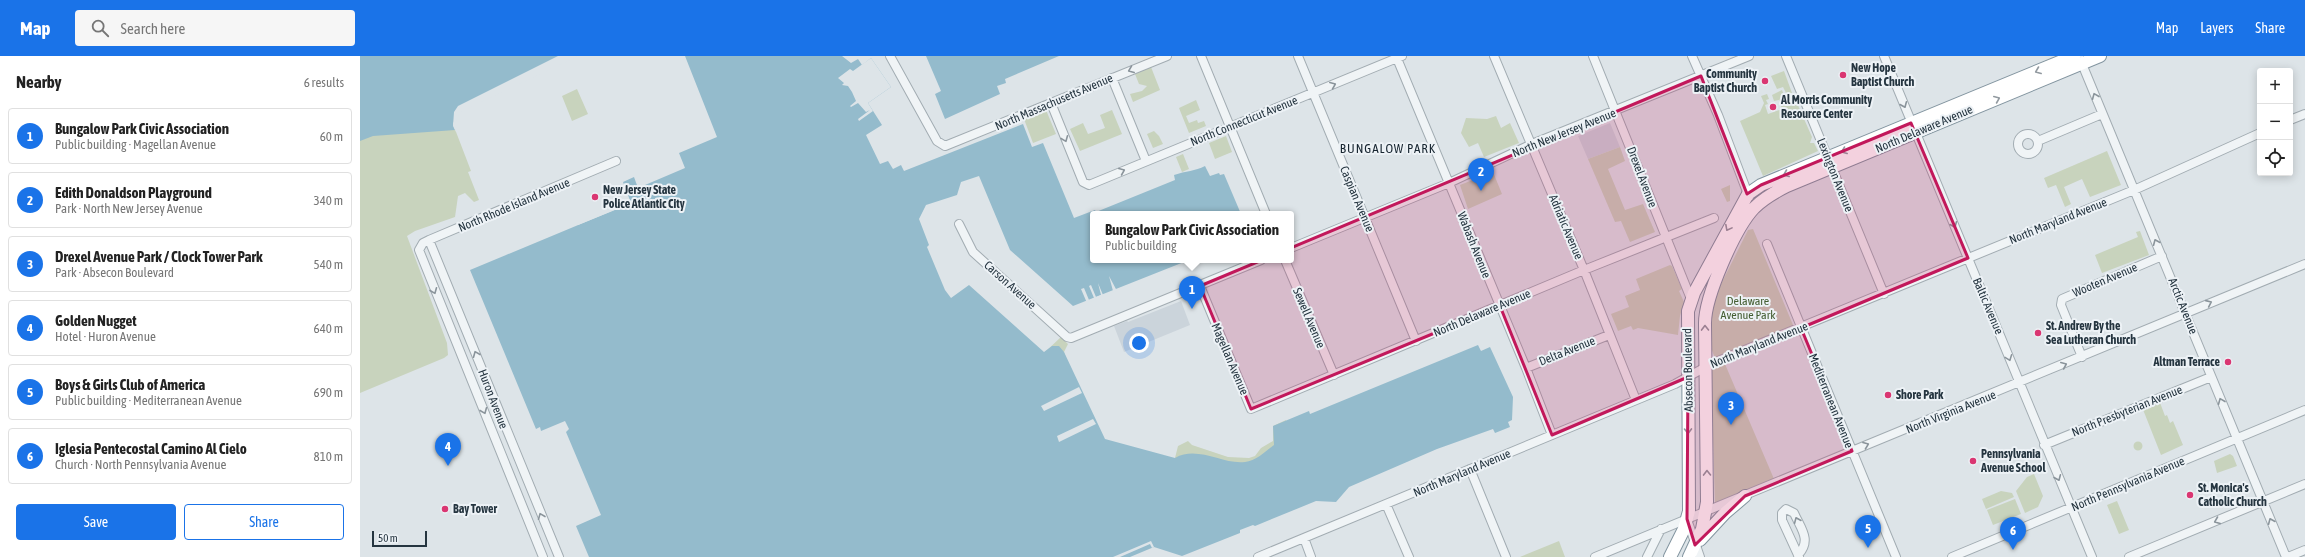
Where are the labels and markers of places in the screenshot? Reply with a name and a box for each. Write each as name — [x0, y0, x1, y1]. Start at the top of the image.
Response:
place label: New Hope Baptist Church — [1851, 61, 1915, 89]
place label: Community Baptist Church — [1694, 67, 1757, 95]
marker: New Hope Baptist Church — [1838, 70, 1848, 80]
marker: Community Baptist Church — [1760, 76, 1770, 86]
place label: Al Morris Community Resource Center — [1780, 93, 1872, 121]
marker: Al Morris Community Resource Center — [1768, 102, 1778, 112]
pin: 2 — [1468, 158, 1494, 191]
place label: New Jersey State Police Atlantic City — [603, 183, 685, 211]
marker: New Jersey State Police Atlantic City — [590, 192, 600, 202]
pin: 1 — [1179, 276, 1205, 309]
place label: St. Andrew By the Sea Lutheran Church — [2046, 319, 2136, 347]
marker: St. Andrew By the Sea Lutheran Church — [2033, 328, 2043, 338]
place label: Altman Terrace — [2152, 355, 2221, 369]
marker: Altman Terrace — [2223, 357, 2233, 367]
place label: Shore Park — [1896, 388, 1944, 402]
marker: Shore Park — [1883, 390, 1893, 400]
pin: 3 — [1718, 392, 1744, 425]
pin: 4 — [435, 433, 461, 466]
place label: Pennsylvania Avenue School — [1980, 447, 2046, 475]
marker: Pennsylvania Avenue School — [1968, 456, 1978, 466]
place label: St. Monica's Catholic Church — [2198, 481, 2267, 509]
marker: St. Monica's Catholic Church — [2185, 490, 2195, 500]
place label: Bay Tower — [453, 502, 497, 516]
marker: Bay Tower — [440, 504, 450, 514]
pin: 5 — [1855, 515, 1881, 548]
pin: 6 — [2000, 517, 2026, 550]

